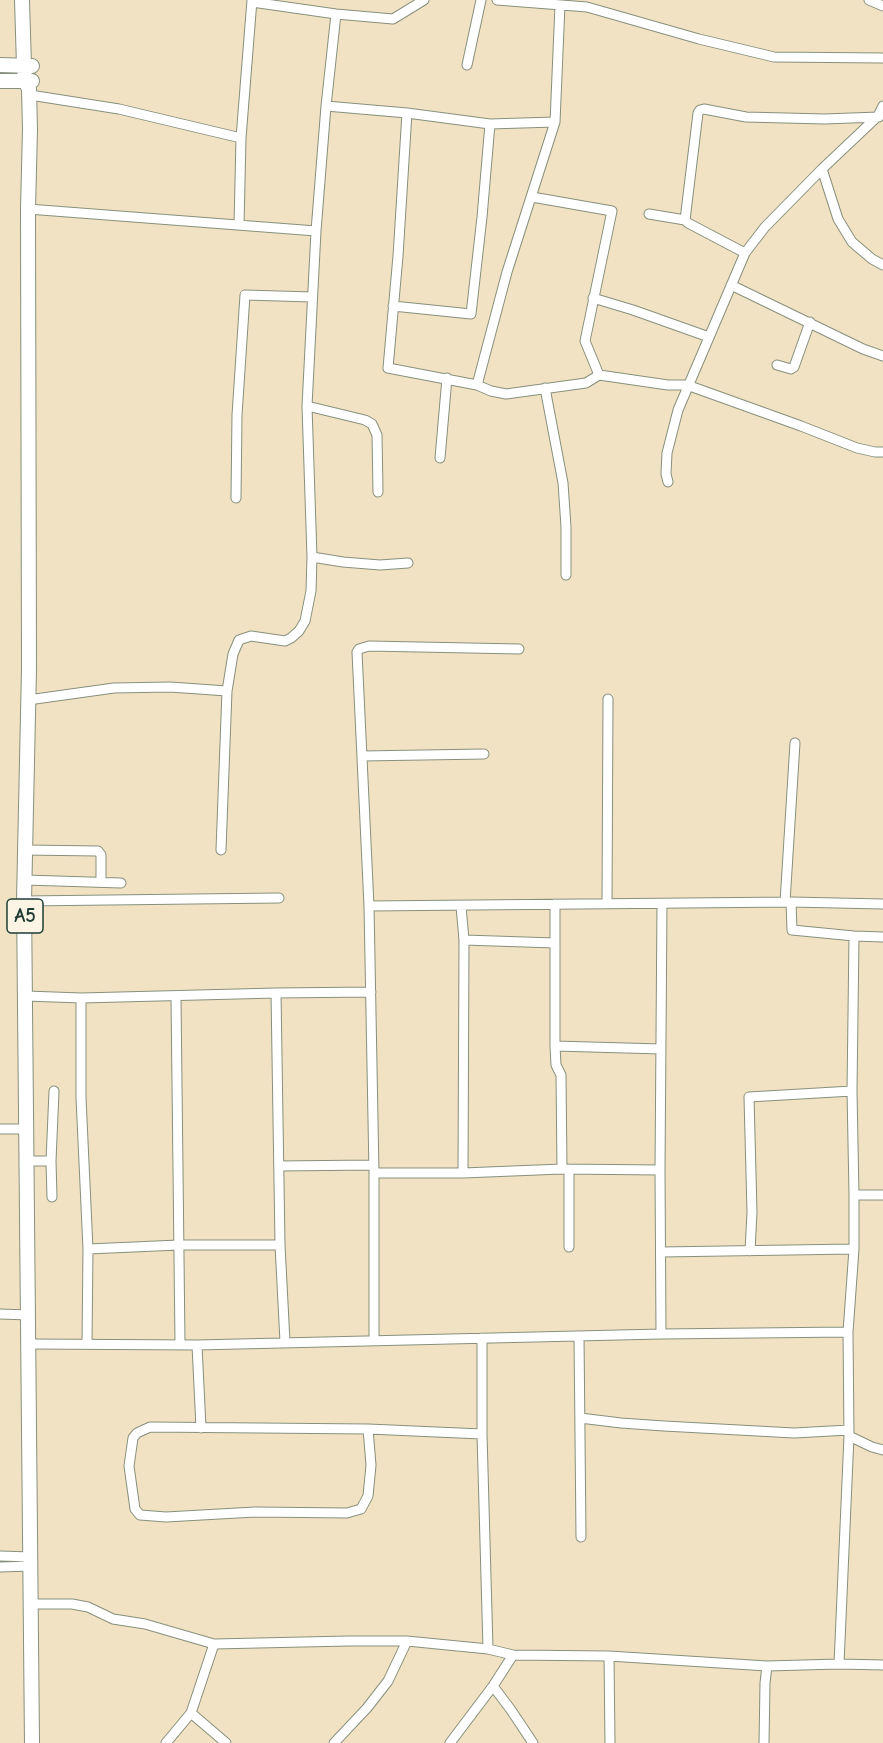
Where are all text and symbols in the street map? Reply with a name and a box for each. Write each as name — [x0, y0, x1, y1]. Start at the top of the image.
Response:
road number: A5 — [7, 899, 43, 933]

